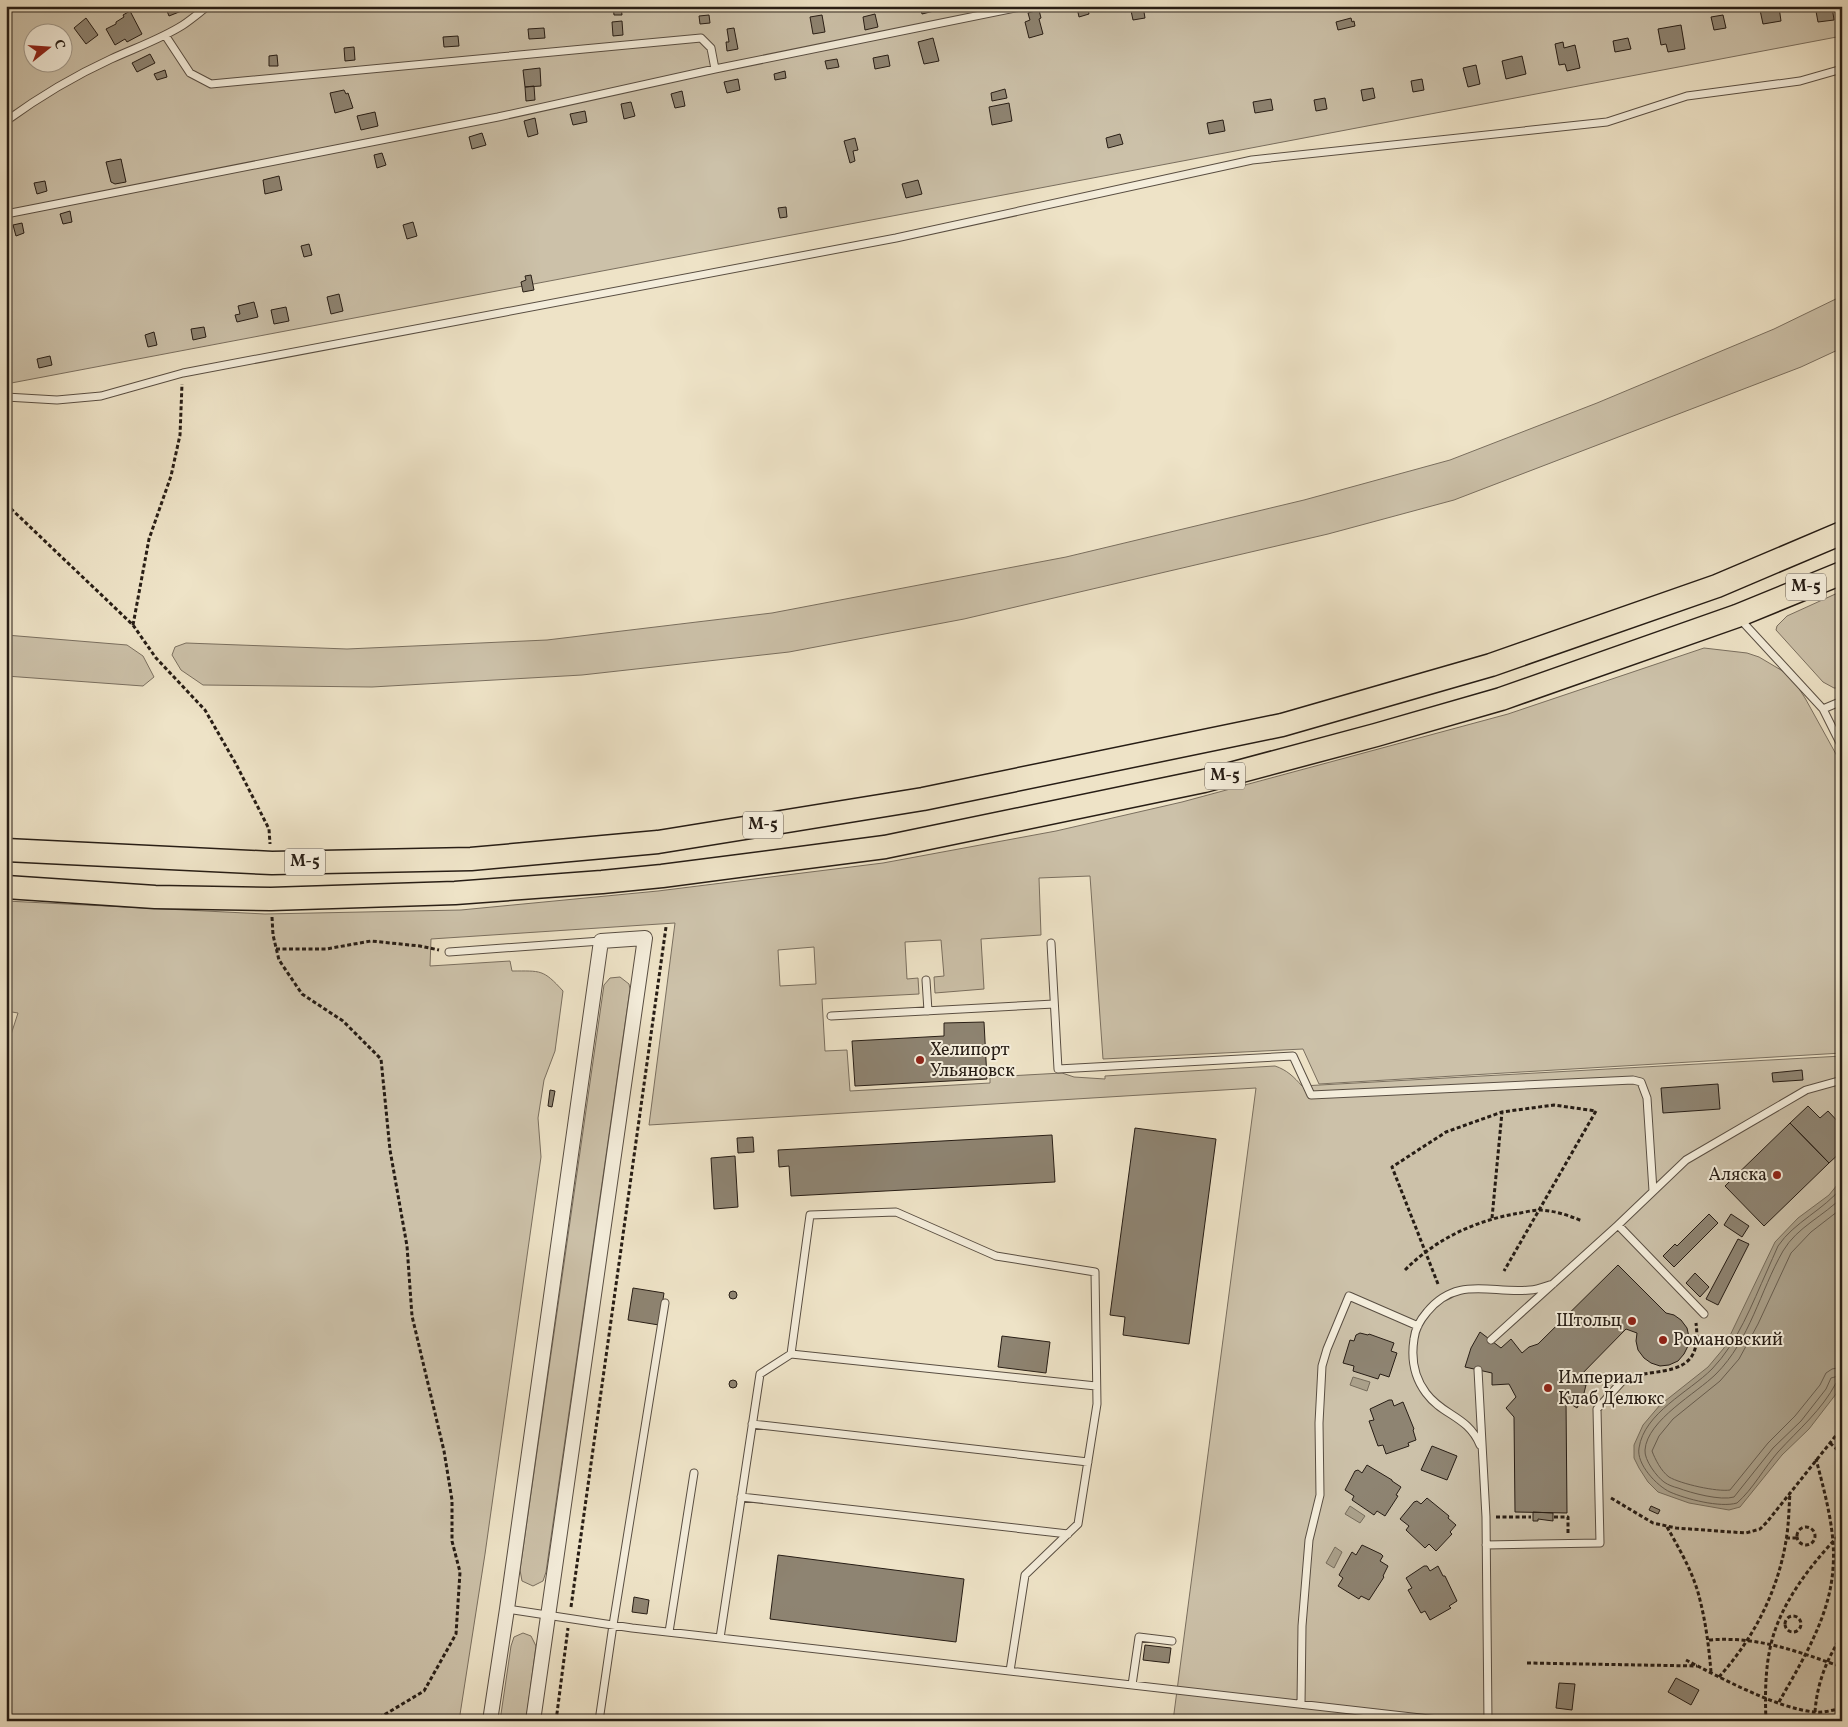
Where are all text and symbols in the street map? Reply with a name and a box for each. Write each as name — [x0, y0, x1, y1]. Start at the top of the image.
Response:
north arrow — [22, 22, 72, 72]
text: С — [49, 38, 69, 52]
road number: М-5 — [1786, 574, 1826, 600]
road number: М-5 — [1205, 762, 1245, 789]
road number: М-5 — [743, 812, 783, 838]
road number: М-5 — [285, 849, 325, 876]
place label: Хелипорт Ульяновск — [930, 1038, 1015, 1084]
marker: Хелипорт Ульяновск — [914, 1054, 926, 1066]
place label: Аляска — [1709, 1163, 1767, 1188]
marker: Аляска — [1771, 1169, 1783, 1181]
place label: Штольц — [1556, 1309, 1622, 1334]
marker: Штольц — [1626, 1315, 1638, 1327]
place label: Романовский — [1673, 1328, 1783, 1353]
marker: Романовский — [1657, 1334, 1669, 1346]
place label: Империал Клаб Делюкс — [1558, 1366, 1665, 1412]
marker: Империал Клаб Делюкс — [1542, 1382, 1554, 1394]

